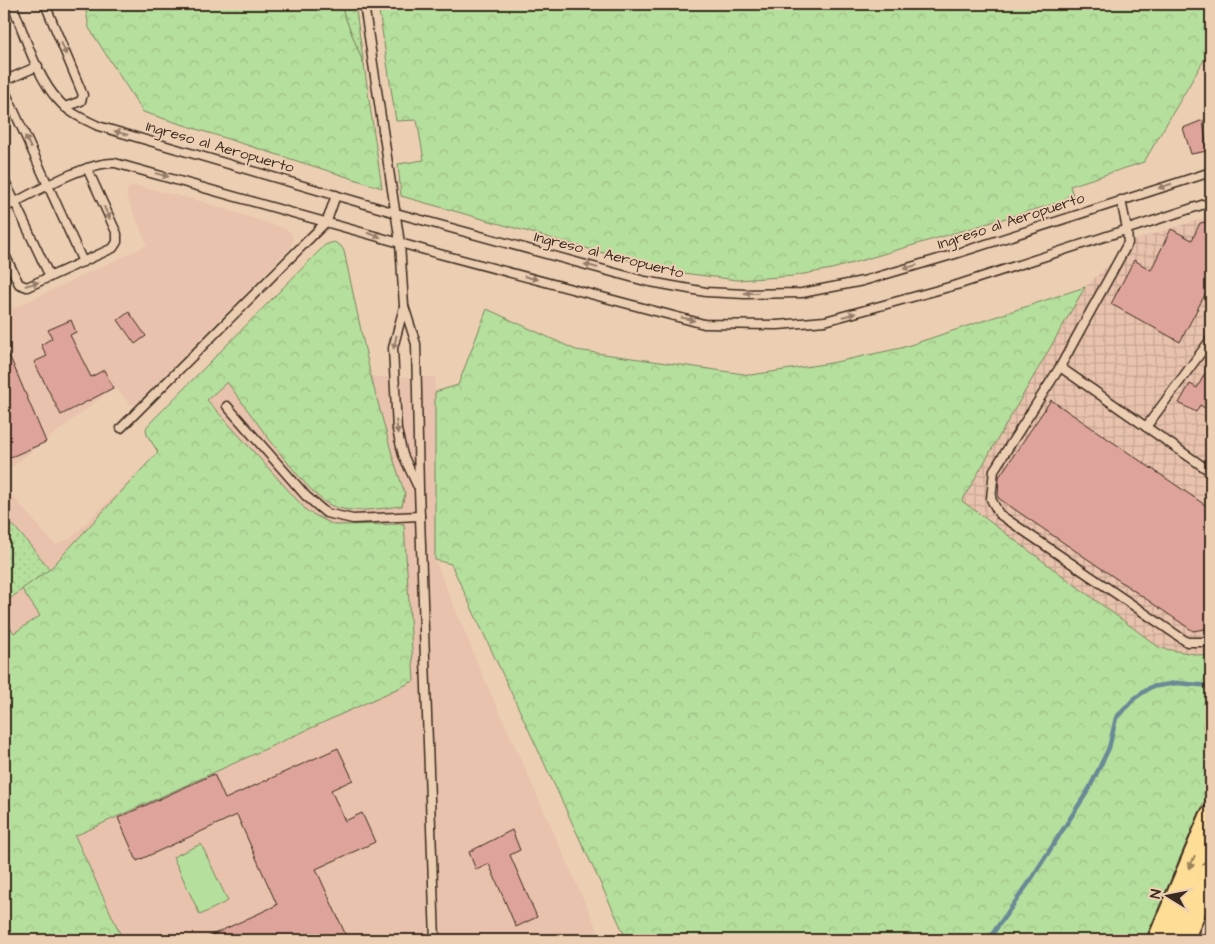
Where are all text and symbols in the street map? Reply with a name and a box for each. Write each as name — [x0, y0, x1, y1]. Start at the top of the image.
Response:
one-way arrow — [60, 42, 68, 56]
street label: Ingreso al Aeropuerto — [143, 116, 297, 179]
one-way arrow — [114, 129, 129, 137]
one-way arrow — [24, 135, 32, 149]
one-way arrow — [155, 172, 170, 180]
one-way arrow — [1157, 183, 1172, 191]
street label: Ingreso al Aeropuerto — [935, 187, 1088, 256]
one-way arrow — [104, 206, 112, 220]
street label: Ingreso al Aeropuerto — [532, 226, 686, 285]
one-way arrow — [367, 232, 382, 240]
one-way arrow — [583, 262, 598, 270]
one-way arrow — [902, 264, 917, 272]
one-way arrow — [523, 275, 538, 283]
one-way arrow — [25, 280, 40, 288]
one-way arrow — [742, 289, 758, 297]
one-way arrow — [841, 311, 857, 319]
one-way arrow — [680, 316, 695, 324]
one-way arrow — [391, 334, 399, 349]
one-way arrow — [393, 419, 401, 435]
one-way arrow — [1188, 854, 1196, 869]
north arrow — [1142, 872, 1192, 922]
text: N — [1146, 888, 1167, 900]

